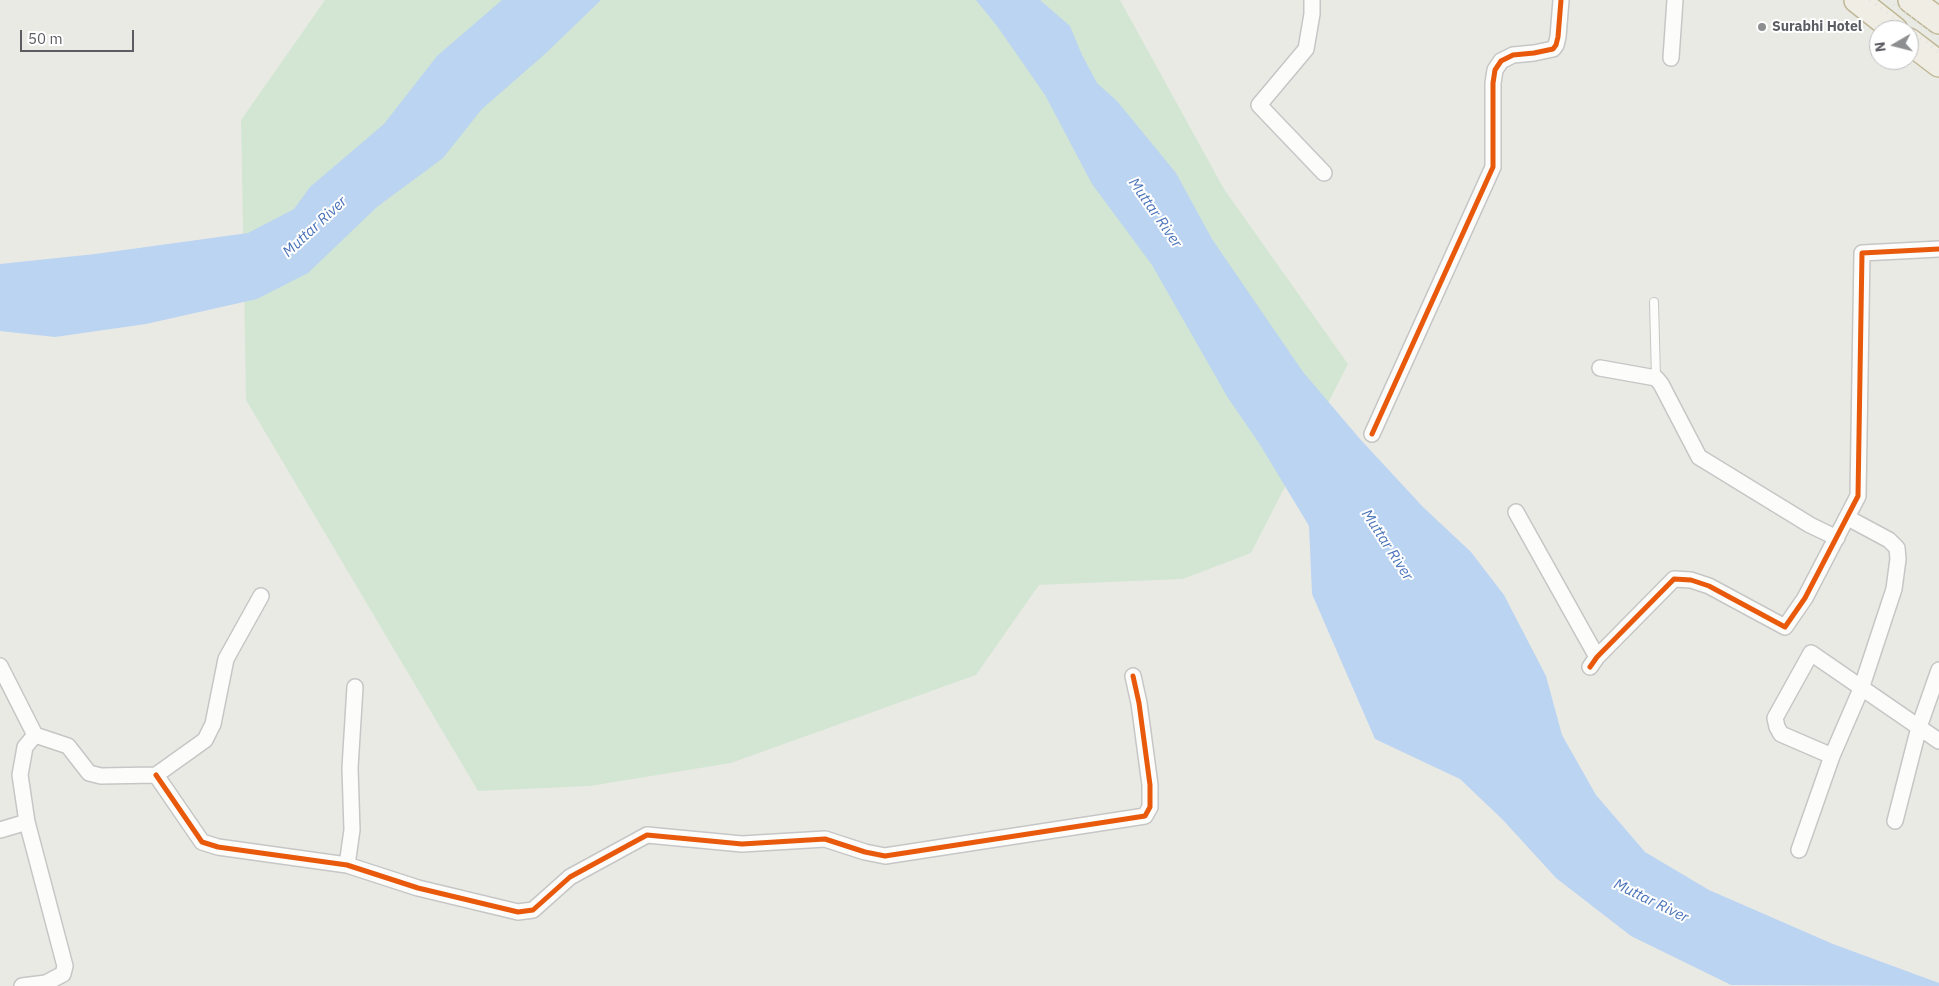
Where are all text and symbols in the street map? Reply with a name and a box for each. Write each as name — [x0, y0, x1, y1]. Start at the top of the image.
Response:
place label: Surabhi Hotel — [1772, 19, 1862, 35]
scale bar — [22, 20, 136, 52]
north arrow — [1869, 20, 1919, 70]
marker: Surabhi Hotel — [1756, 21, 1768, 33]
text: 50 m — [28, 29, 63, 48]
text: N — [1871, 41, 1890, 53]
water label: Muttar River — [1124, 175, 1186, 251]
water label: Muttar River — [279, 193, 351, 261]
water label: Muttar River — [1357, 506, 1417, 584]
water label: Muttar River — [1611, 875, 1691, 927]

